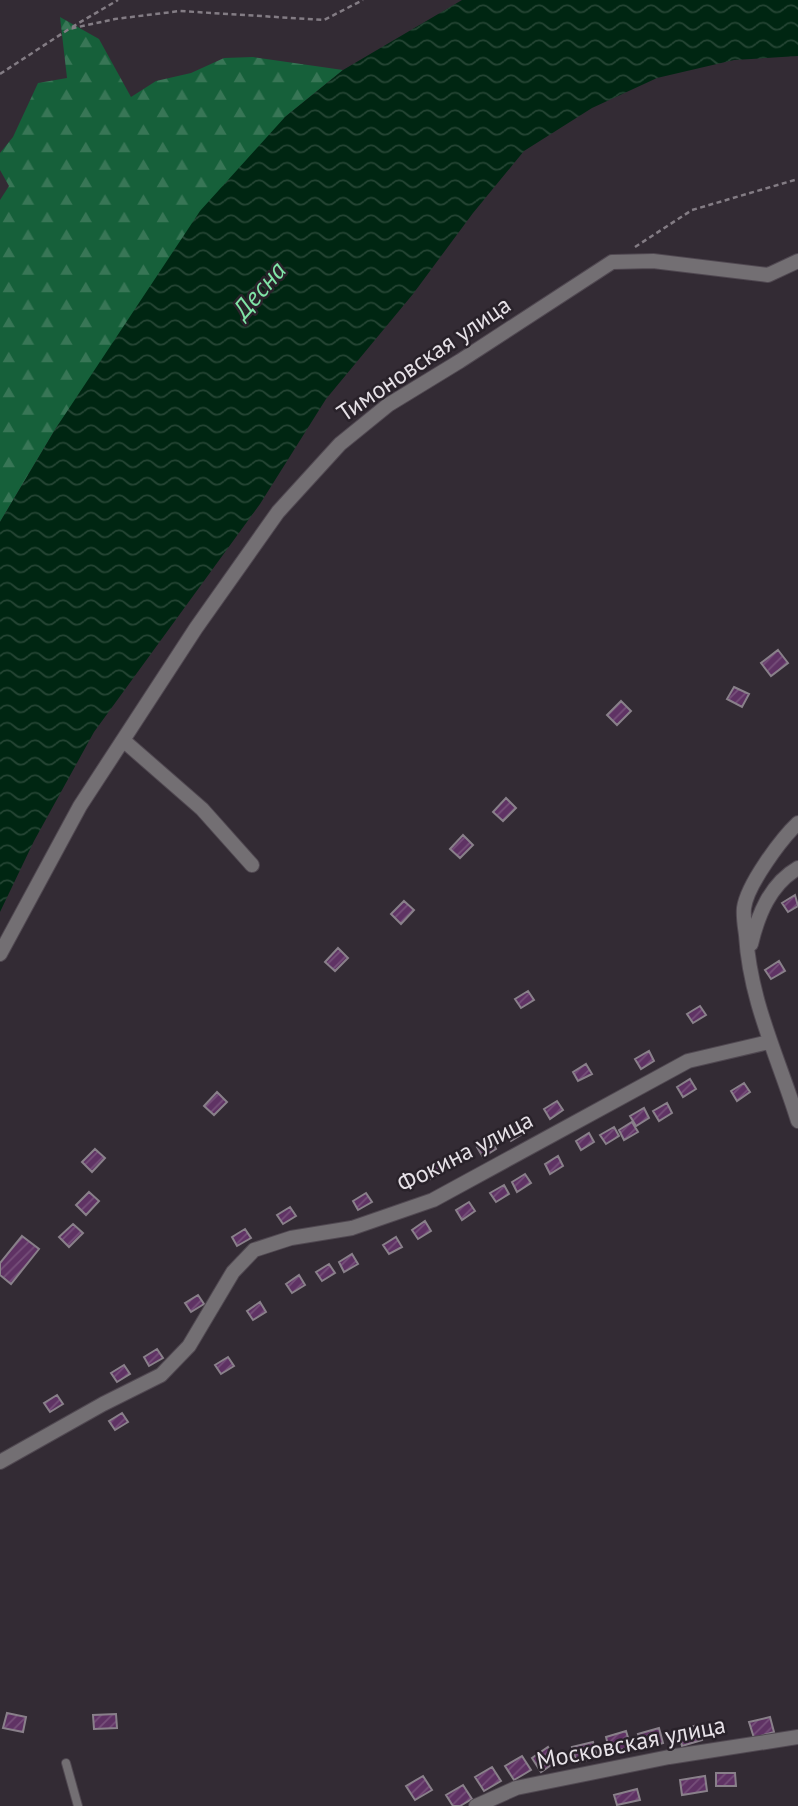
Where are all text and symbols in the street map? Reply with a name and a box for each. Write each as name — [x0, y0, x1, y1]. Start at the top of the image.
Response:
water label: Десна — [223, 254, 293, 327]
street label: Тимоновская улица — [331, 289, 517, 428]
street label: Фокина улица — [392, 1104, 538, 1199]
street label: Московская улица — [534, 1709, 728, 1776]

